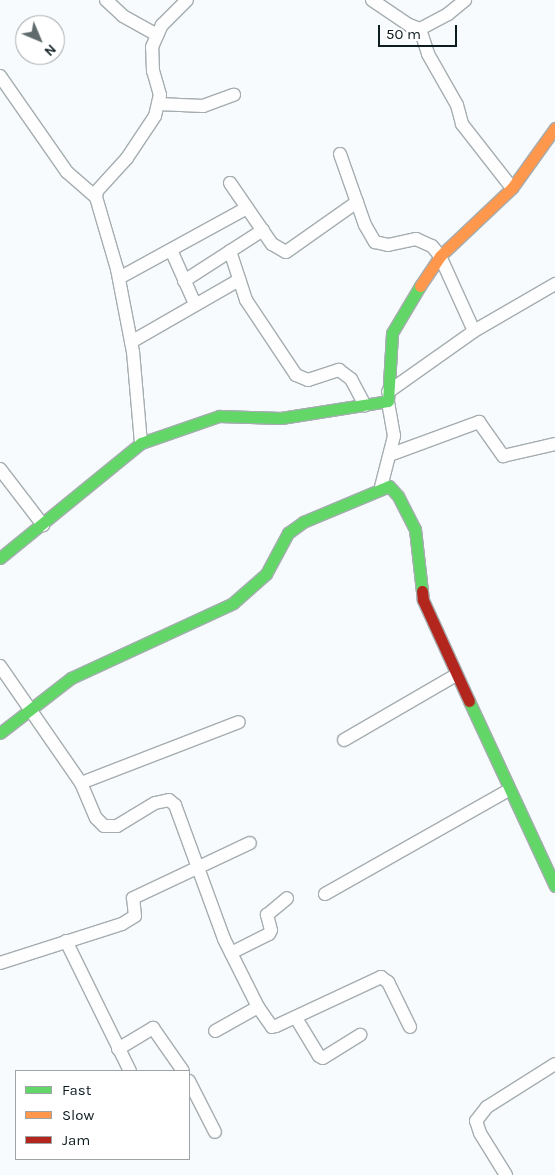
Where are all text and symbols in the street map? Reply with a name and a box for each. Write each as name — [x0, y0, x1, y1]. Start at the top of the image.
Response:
north arrow — [15, 15, 65, 65]
scale bar — [380, 15, 459, 47]
text: 50 m — [386, 25, 421, 43]
text: N — [41, 41, 60, 60]
legend — [15, 1070, 190, 1160]
text: Fast — [62, 1081, 91, 1099]
text: Slow — [62, 1106, 94, 1124]
text: Jam — [62, 1131, 90, 1149]

